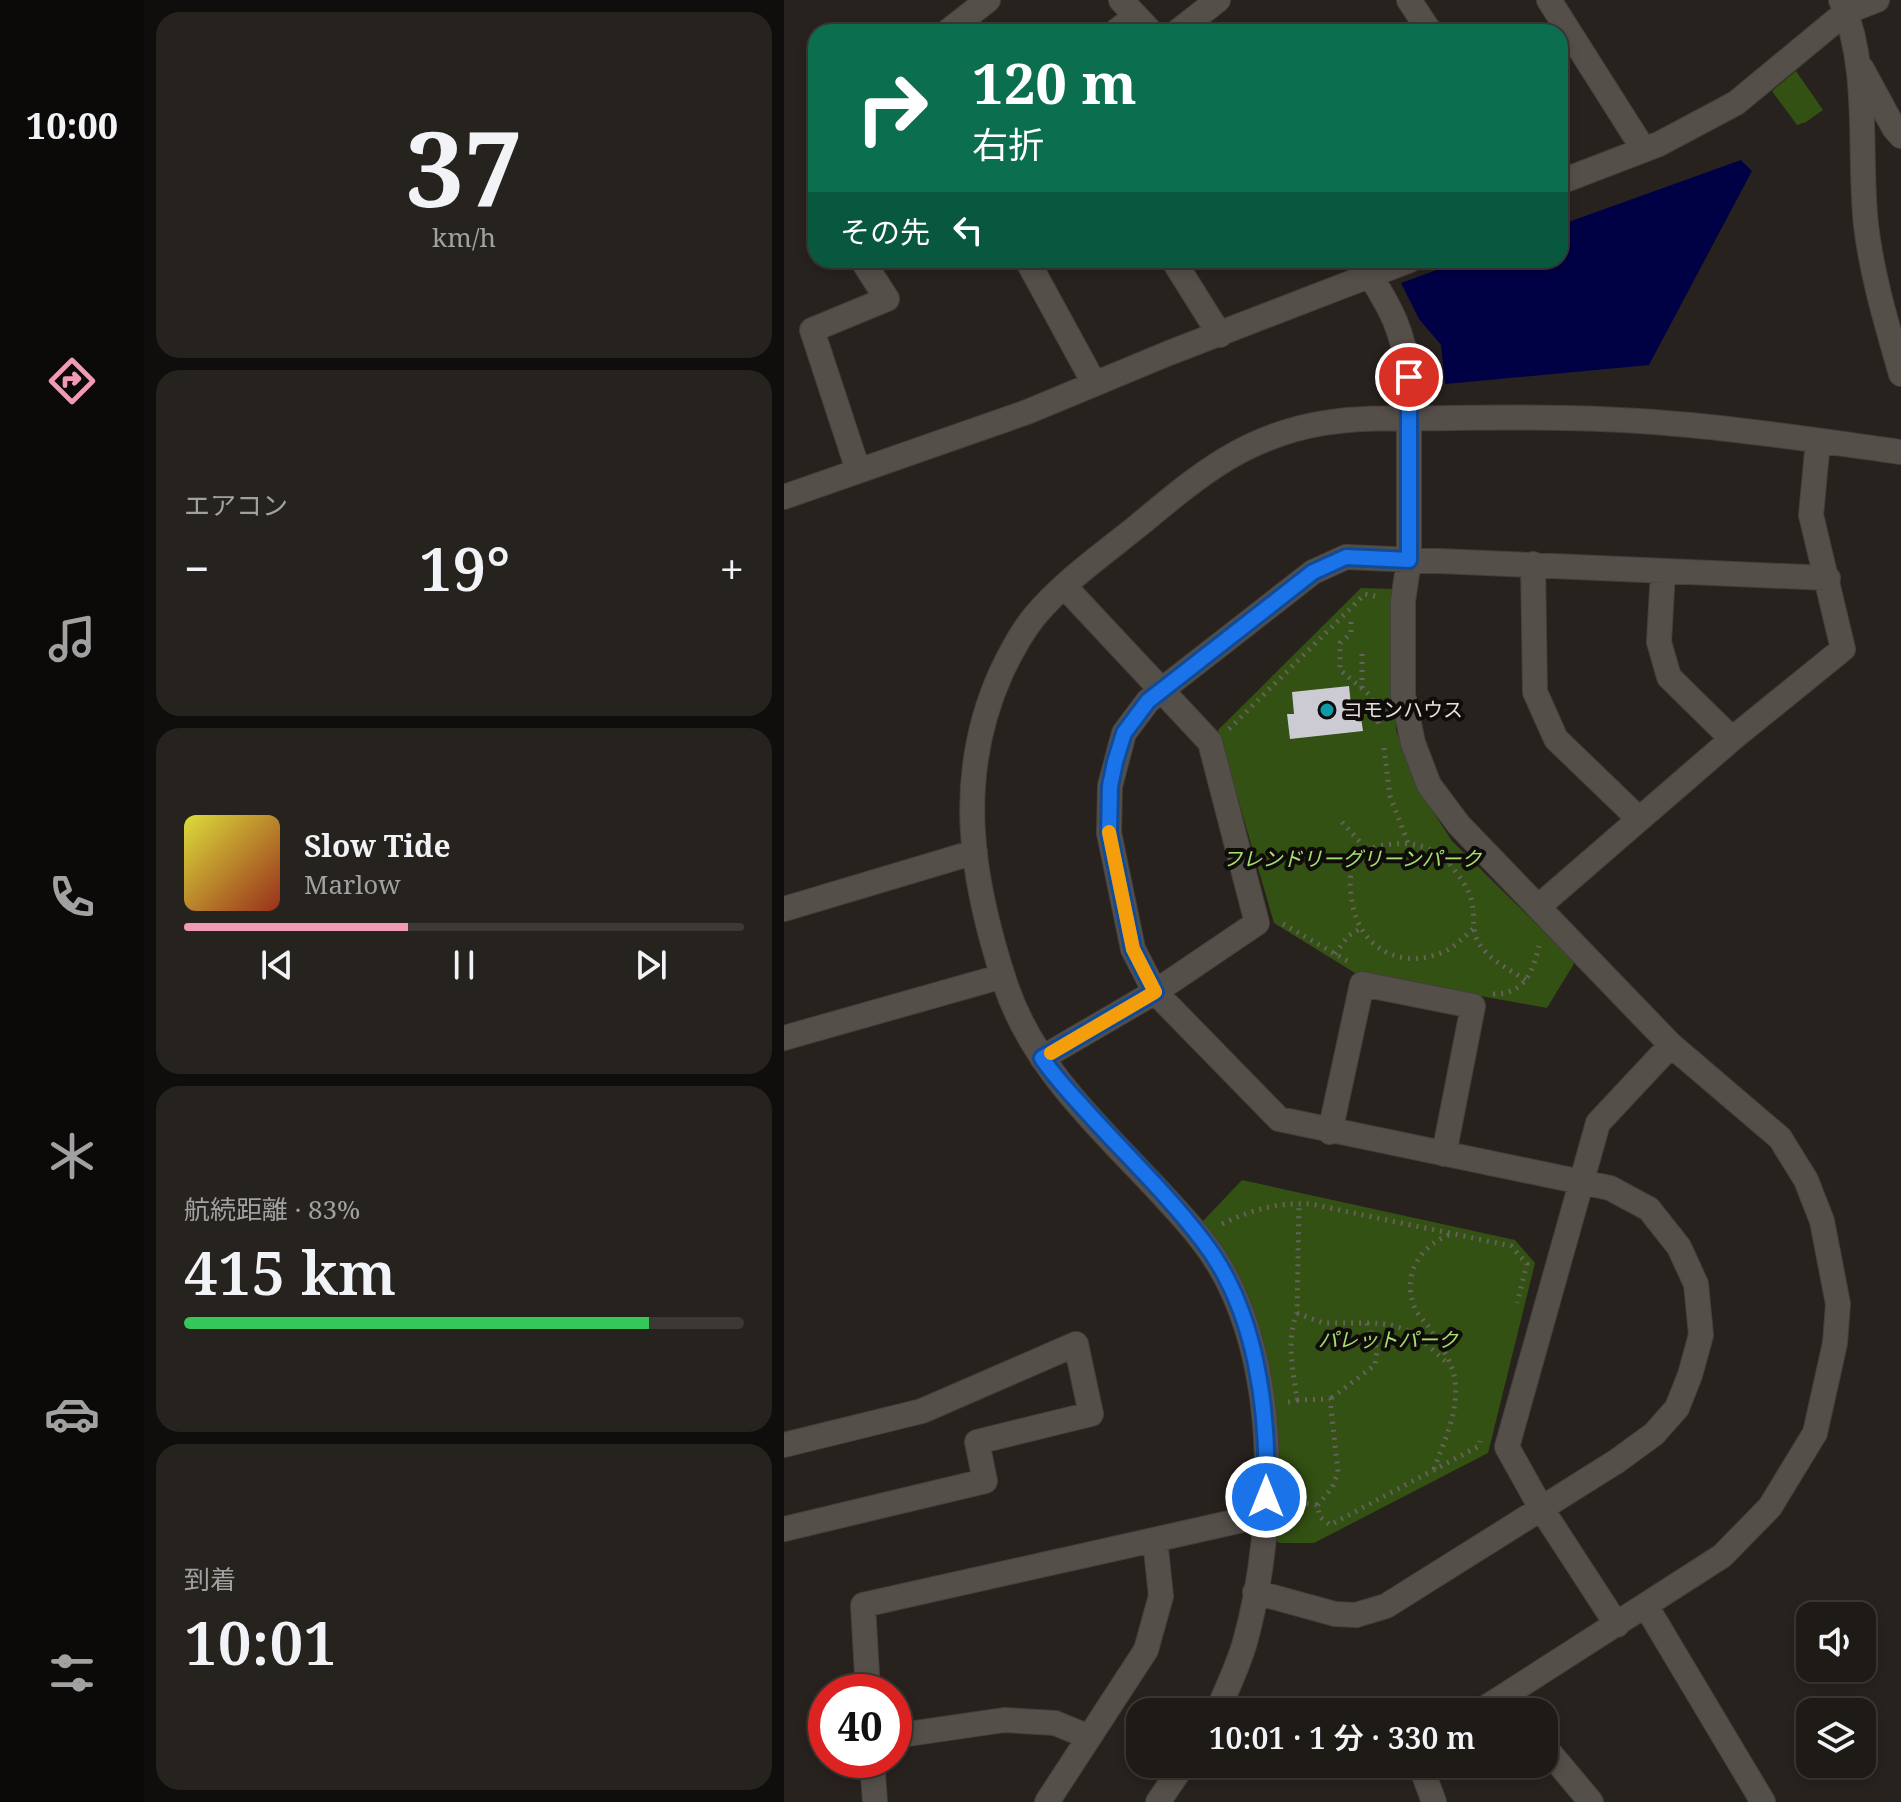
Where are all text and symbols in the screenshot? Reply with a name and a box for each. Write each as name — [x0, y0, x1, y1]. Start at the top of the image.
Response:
text: 120 m — [972, 44, 1137, 120]
icon: right — [840, 56, 944, 160]
text: 37 — [405, 96, 523, 237]
text: 10:00 — [26, 101, 118, 150]
text: 右折 — [972, 120, 1044, 169]
icon: left — [946, 208, 990, 252]
text: その先 — [840, 211, 930, 252]
text: km/h — [432, 219, 496, 255]
pin — [1375, 343, 1443, 411]
icon: directions — [44, 353, 100, 409]
icon: arrive — [1387, 355, 1431, 399]
text: エアコン — [184, 487, 288, 523]
text: 19° — [419, 527, 510, 609]
text: − — [184, 538, 209, 598]
text: + — [719, 538, 744, 598]
icon: music — [44, 611, 100, 667]
place label: コモンハウス — [1343, 696, 1463, 723]
marker: コモンハウス — [1318, 701, 1336, 719]
text: Slow Tide — [304, 825, 451, 866]
park label: フレンドリーグリーンパーク — [1223, 845, 1482, 872]
text: Marlow — [304, 866, 401, 902]
icon: phone — [44, 869, 100, 925]
icon: previous — [255, 943, 299, 987]
icon: pause — [442, 943, 486, 987]
icon: next — [629, 943, 673, 987]
icon: climate — [44, 1128, 100, 1184]
text: 航続距離 · 83% — [184, 1191, 360, 1227]
text: 415 km — [184, 1231, 396, 1313]
park label: パレットパーク — [1318, 1326, 1459, 1353]
icon: car — [44, 1386, 100, 1442]
position arrow — [1224, 1455, 1308, 1539]
text: 到着 — [184, 1561, 236, 1597]
text: 10:01 — [184, 1601, 337, 1683]
map controls — [1796, 1602, 1876, 1778]
button: sound — [1796, 1602, 1876, 1682]
icon: filters — [44, 1645, 100, 1701]
speed limit sign: 40 — [808, 1674, 912, 1778]
button: layers — [1796, 1698, 1876, 1778]
text: 10:01 · 1 分 · 330 m — [1209, 1717, 1475, 1758]

